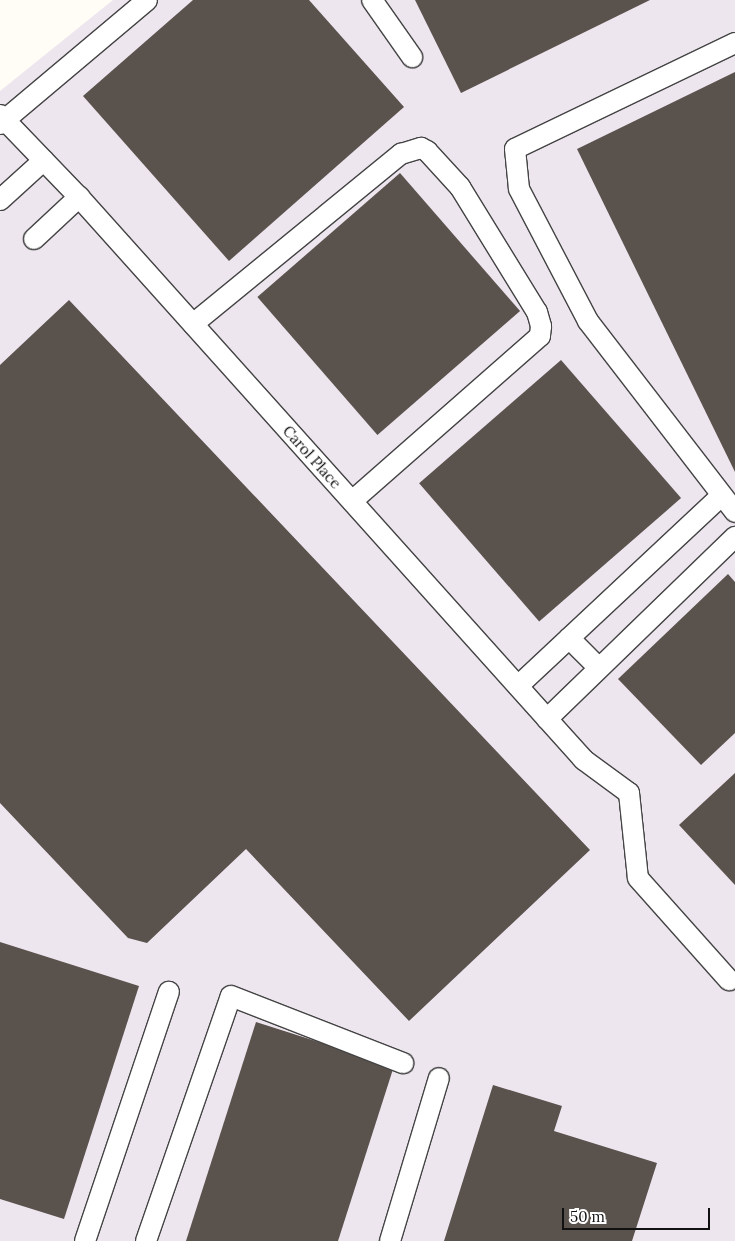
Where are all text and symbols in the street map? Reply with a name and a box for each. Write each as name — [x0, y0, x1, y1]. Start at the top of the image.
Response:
street label: Carol Place — [279, 422, 345, 492]
scale bar — [565, 1198, 712, 1230]
text: 50 m — [570, 1207, 605, 1226]

